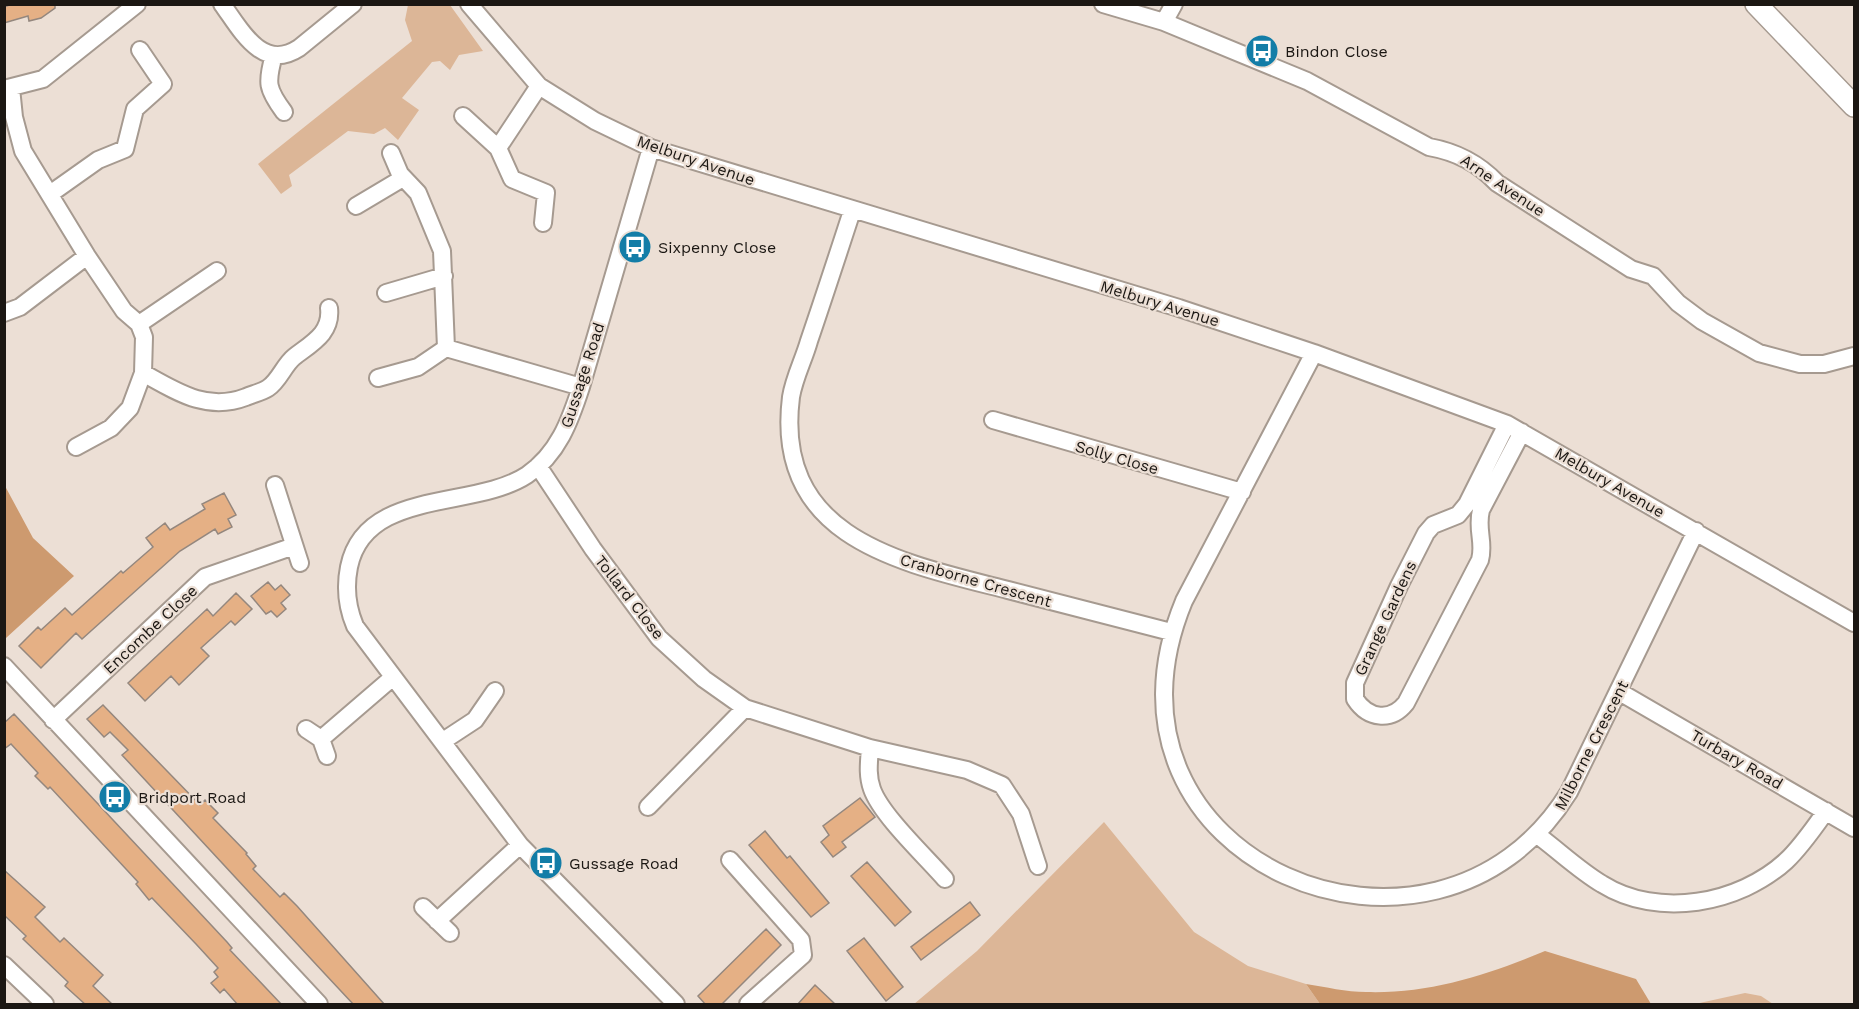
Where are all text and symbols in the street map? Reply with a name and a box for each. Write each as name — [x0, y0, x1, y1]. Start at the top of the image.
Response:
bus stop icon: Bindon Close — [1244, 33, 1280, 69]
place label: Bindon Close — [1285, 42, 1388, 61]
street label: Melbury Avenue — [634, 131, 757, 190]
street label: Arne Avenue — [1457, 150, 1549, 221]
bus stop icon: Sixpenny Close — [617, 229, 653, 265]
place label: Sixpenny Close — [658, 238, 776, 257]
street label: Melbury Avenue — [1098, 276, 1222, 331]
street label: Gussage Road — [557, 320, 608, 430]
street label: Solly Close — [1073, 437, 1161, 478]
street label: Melbury Avenue — [1552, 443, 1668, 522]
street label: Cranborne Crescent — [898, 550, 1054, 611]
street label: Tollard Close — [591, 552, 668, 643]
street label: Grange Gardens — [1351, 558, 1420, 679]
street label: Encombe Close — [99, 581, 201, 678]
street label: Milborne Crescent — [1550, 677, 1633, 813]
street label: Turbary Road — [1687, 725, 1786, 793]
bus stop icon: Bridport Road — [97, 779, 133, 815]
place label: Bridport Road — [138, 788, 246, 807]
bus stop icon: Gussage Road — [528, 845, 564, 881]
place label: Gussage Road — [569, 854, 679, 873]

